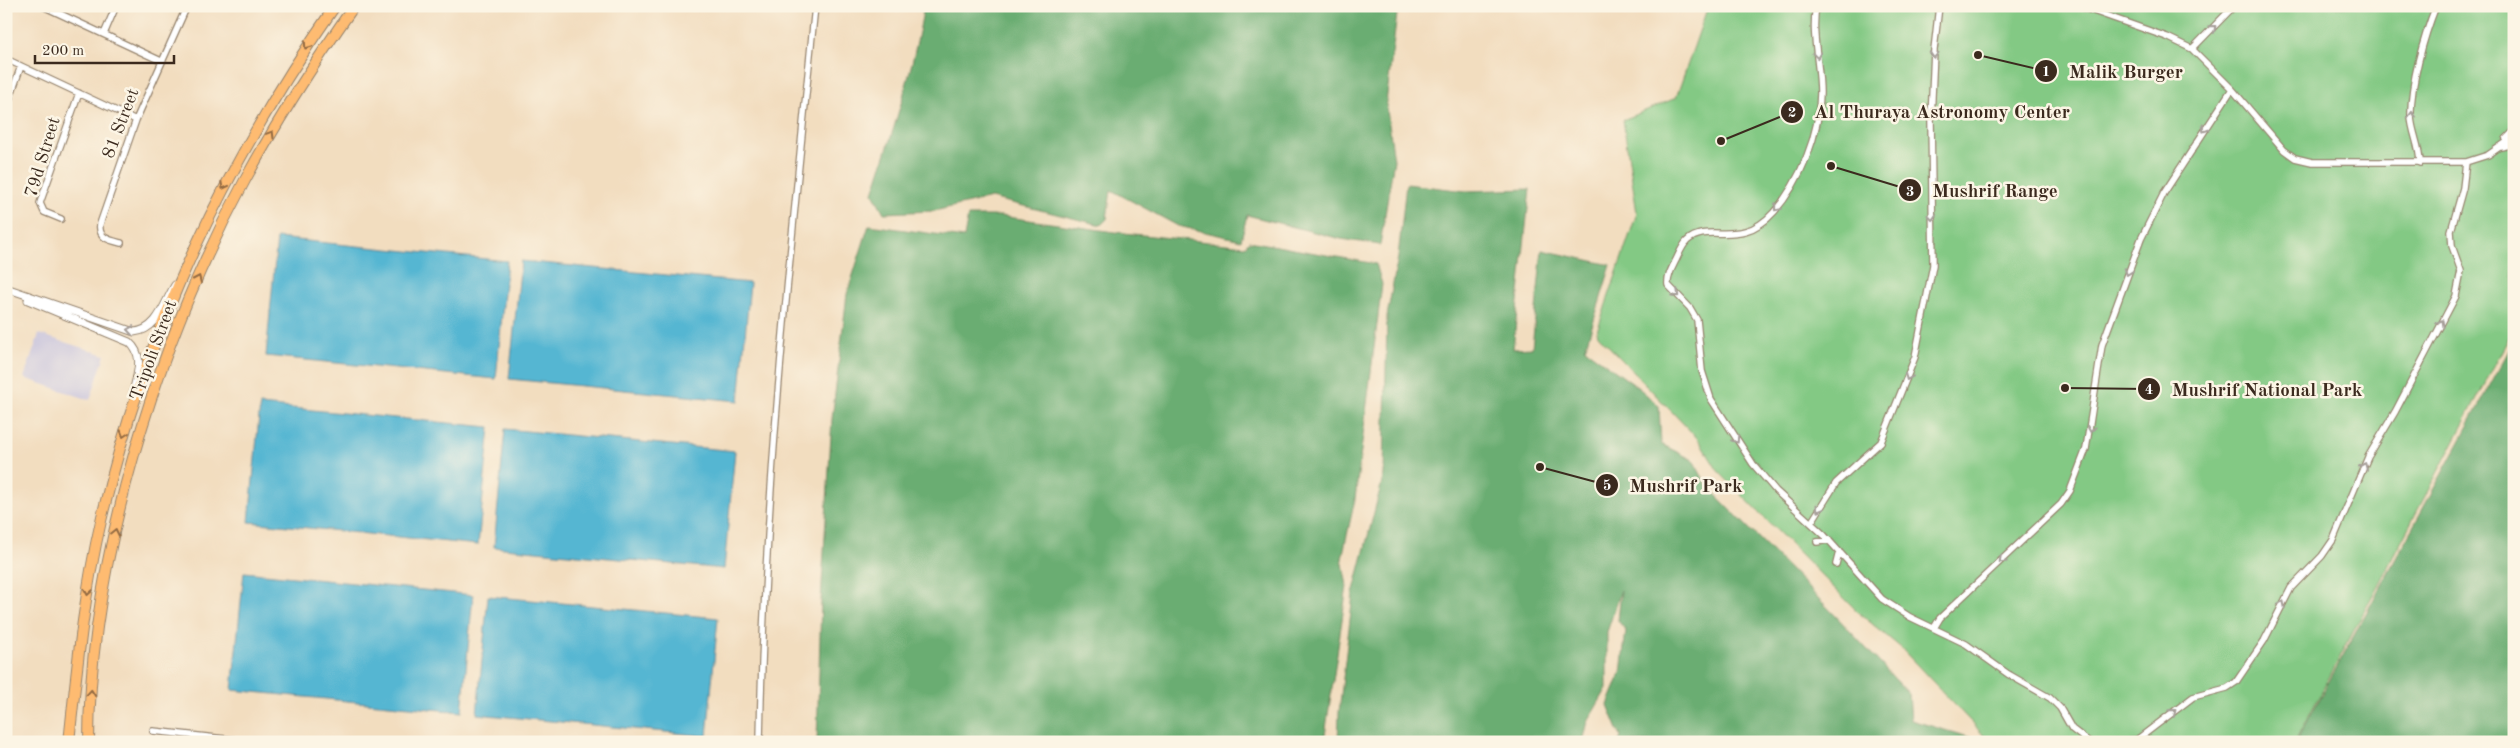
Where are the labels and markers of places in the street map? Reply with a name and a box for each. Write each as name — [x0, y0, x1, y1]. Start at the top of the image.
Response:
callout: Malik Burger — [2034, 54, 2193, 88]
callout: Al Thuraya Astronomy Center — [1779, 95, 2080, 129]
callout: Mushrif Range — [1898, 173, 2068, 207]
callout: Mushrif National Park — [2136, 372, 2372, 406]
callout: Mushrif Park — [1595, 468, 1753, 502]

